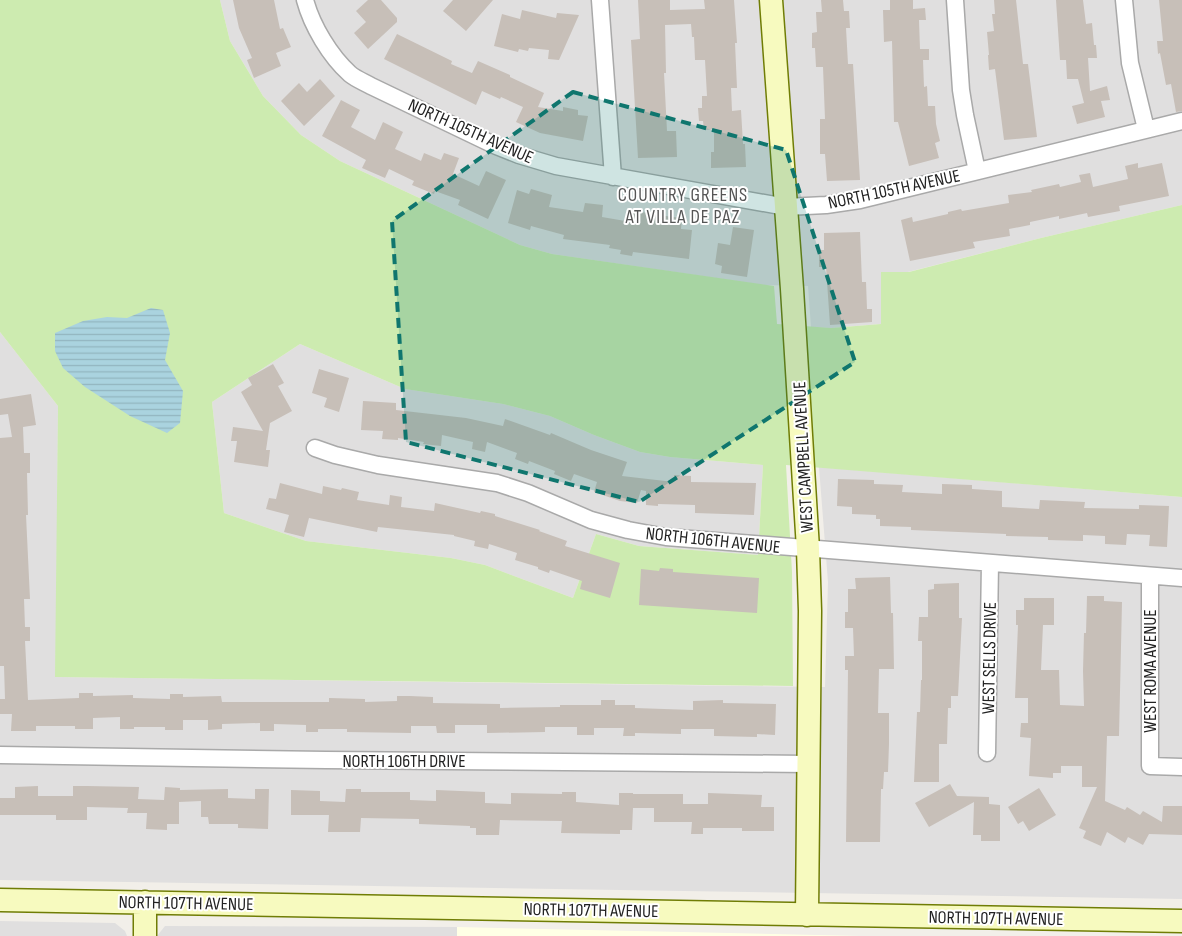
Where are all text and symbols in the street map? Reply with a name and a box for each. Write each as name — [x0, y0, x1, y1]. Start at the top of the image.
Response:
street label: NORTH 105TH AVENUE — [405, 95, 537, 168]
street label: NORTH 105TH AVENUE — [826, 165, 962, 214]
district label: COUNTRY GREENS AT VILLA DE PAZ — [618, 184, 748, 229]
street label: WEST CAMPBELL AVENUE — [789, 381, 818, 533]
street label: NORTH 106TH AVENUE — [645, 523, 781, 558]
street label: WEST SELLS DRIVE — [978, 602, 1001, 714]
street label: WEST ROMA AVENUE — [1140, 609, 1161, 733]
street label: NORTH 106TH DRIVE — [342, 751, 466, 772]
street label: NORTH 107TH AVENUE — [118, 892, 254, 915]
street label: NORTH 107TH AVENUE — [523, 899, 659, 922]
street label: NORTH 107TH AVENUE — [928, 907, 1064, 930]

